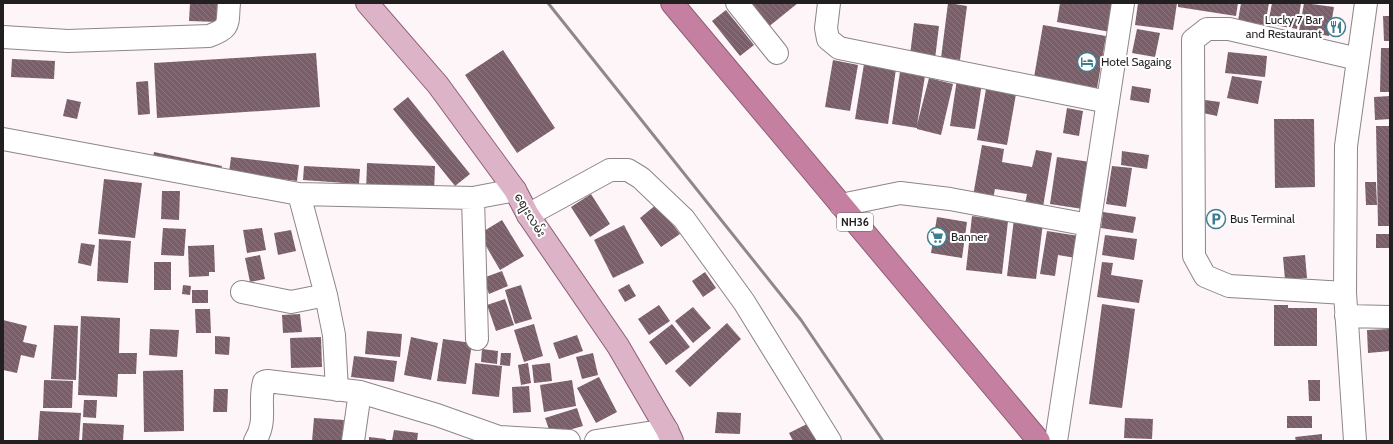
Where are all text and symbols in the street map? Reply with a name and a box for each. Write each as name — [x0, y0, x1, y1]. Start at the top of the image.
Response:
place label: Lucky 7 Bar and Restaurant — [1246, 12, 1322, 41]
restaurant icon: Lucky 7 Bar and Restaurant — [1325, 16, 1347, 38]
hotel icon: Hotel Sagaing — [1076, 51, 1098, 73]
place label: Hotel Sagaing — [1101, 54, 1172, 69]
street label: စျေးလမ်း — [509, 190, 550, 241]
parking icon: Bus Terminal — [1205, 208, 1227, 230]
place label: Bus Terminal — [1230, 211, 1295, 226]
road number: NH36 — [837, 213, 873, 231]
supermarket icon: Banner — [926, 226, 948, 248]
place label: Banner — [951, 229, 987, 244]

